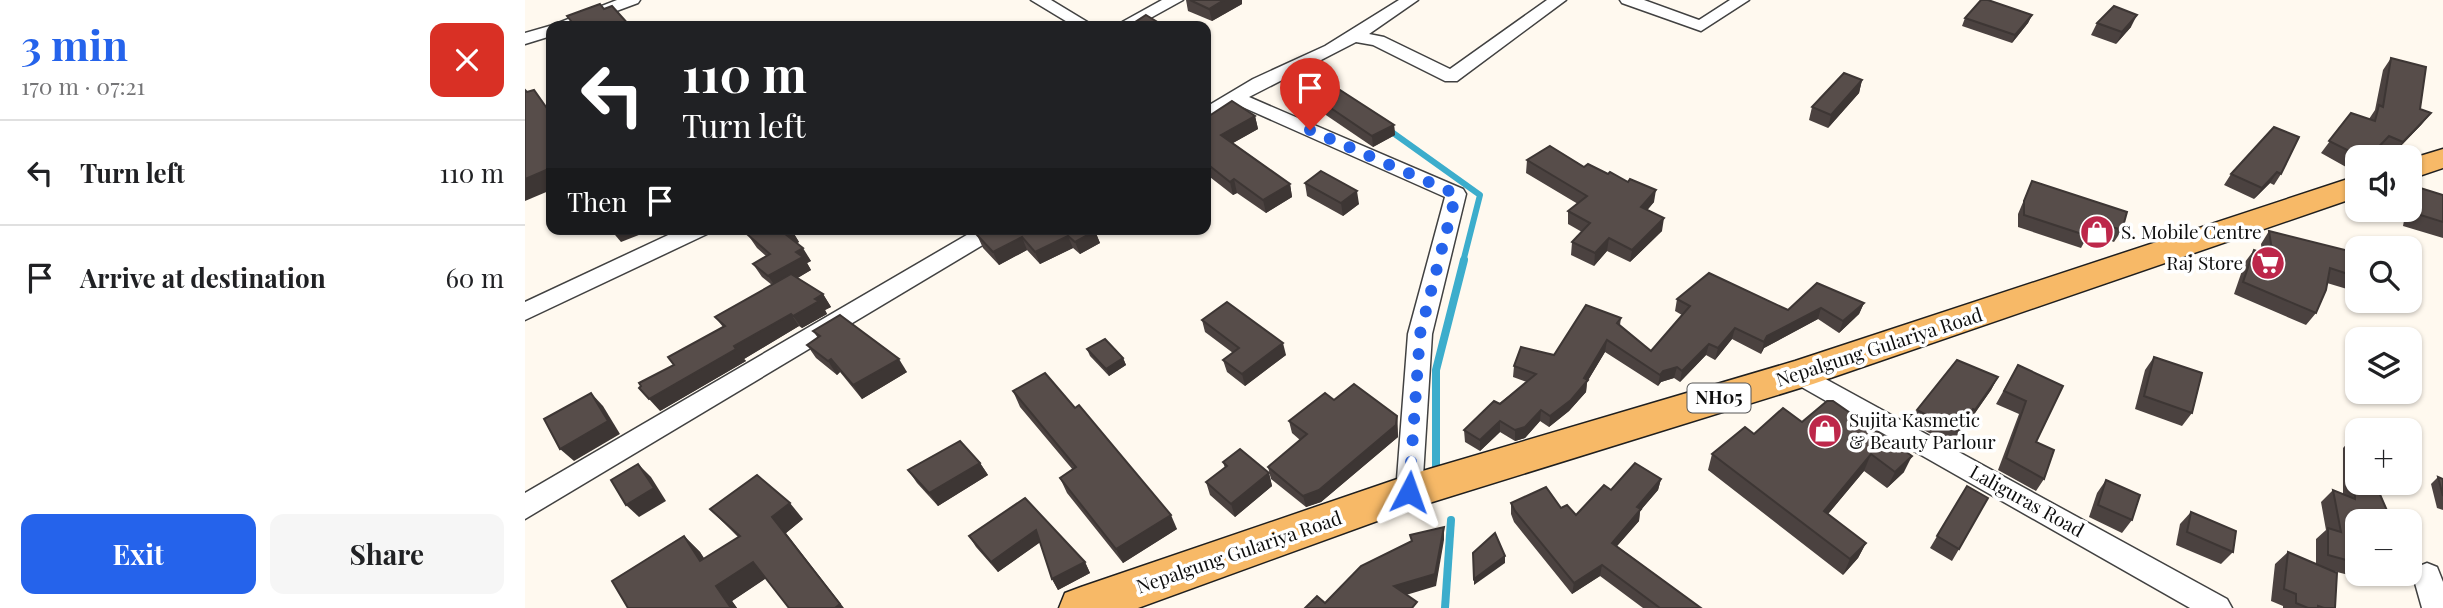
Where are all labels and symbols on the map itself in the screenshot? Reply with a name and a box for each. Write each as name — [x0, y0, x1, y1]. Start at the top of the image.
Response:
pin — [1280, 58, 1340, 130]
shop icon: S. Mobile Centre — [2078, 213, 2116, 251]
place label: S. Mobile Centre — [2121, 218, 2262, 244]
supermarket icon: Raj Store — [2249, 244, 2287, 282]
place label: Raj Store — [2166, 249, 2243, 275]
street label: Nepalgung Gulariya Road — [1772, 300, 1985, 392]
road number: NH05 — [1687, 384, 1751, 412]
place label: Sujita Kasmetic & Beauty Parlour — [1849, 406, 1996, 454]
shop icon: Sujita Kasmetic & Beauty Parlour — [1806, 412, 1844, 450]
position arrow — [1372, 455, 1446, 529]
street label: Laliguras Road — [1966, 458, 2089, 542]
street label: Nepalgung Gulariya Road — [1133, 504, 1345, 598]

